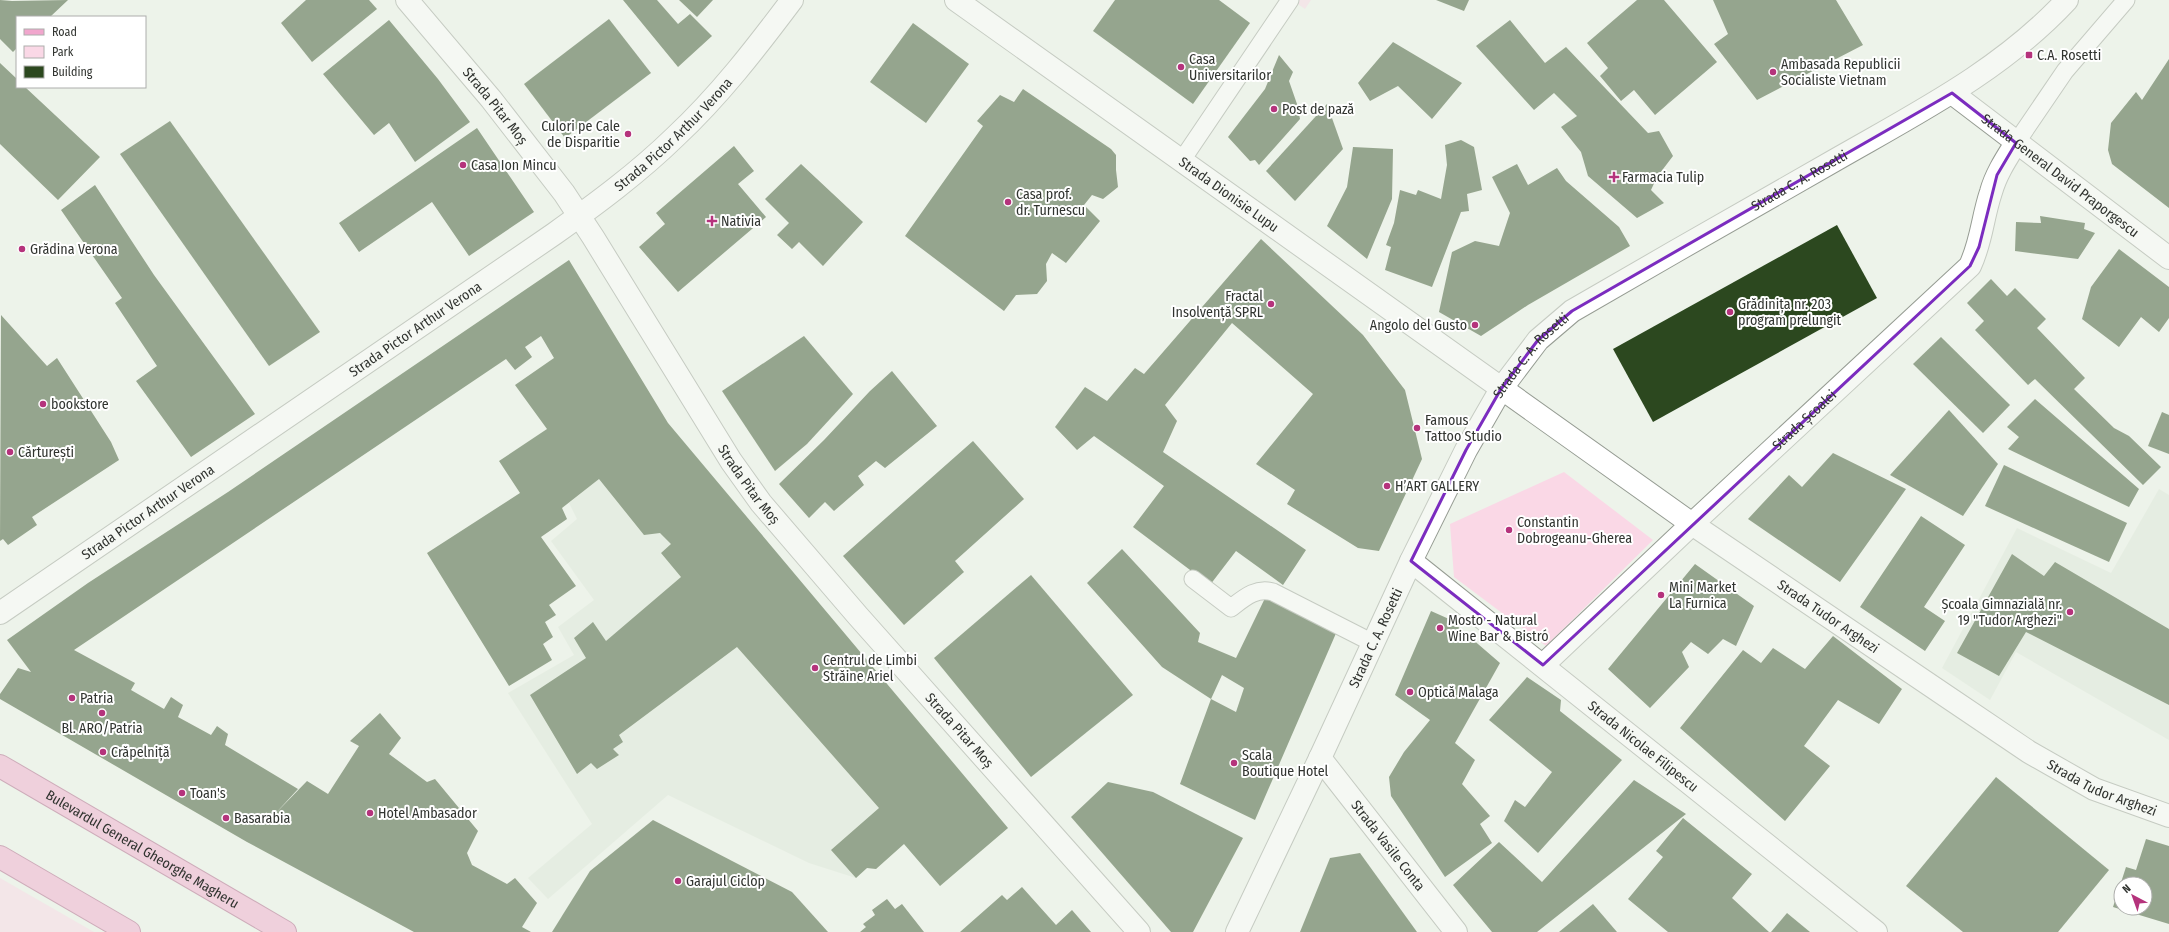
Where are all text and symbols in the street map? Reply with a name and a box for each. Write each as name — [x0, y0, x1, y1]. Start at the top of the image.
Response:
legend — [16, 16, 146, 88]
text: Road — [52, 25, 77, 39]
text: Park — [52, 45, 74, 59]
place label: C.A. Rosetti — [2037, 47, 2101, 64]
marker: C.A. Rosetti — [2024, 50, 2034, 60]
place label: Casa Universitarilor — [1189, 51, 1271, 84]
place label: Ambasada Republicii Socialiste Vietnam — [1781, 56, 1900, 89]
marker: Casa Universitarilor — [1176, 62, 1186, 72]
street label: Strada Pitar Moș — [459, 64, 532, 149]
text: Building — [52, 65, 93, 79]
marker: Ambasada Republicii Socialiste Vietnam — [1768, 67, 1778, 77]
street label: Strada Pictor Arthur Verona — [611, 74, 736, 195]
place label: Post de pază — [1282, 101, 1354, 118]
marker: Post de pază — [1269, 104, 1279, 114]
street label: Strada General David Praporgescu — [1978, 110, 2142, 241]
place label: Culori pe Cale de Disparitie — [541, 118, 620, 151]
marker: Culori pe Cale de Disparitie — [623, 129, 633, 139]
street label: Strada C. A. Rosetti — [1748, 146, 1850, 215]
street label: Strada Dionisie Lupu — [1176, 153, 1282, 236]
place label: Casa Ion Mincu — [471, 157, 557, 174]
marker: Casa Ion Mincu — [458, 160, 468, 170]
place label: Farmacia Tulip — [1622, 169, 1704, 186]
marker: Farmacia Tulip — [1609, 172, 1619, 182]
place label: Casa prof. dr. Turnescu — [1016, 186, 1085, 219]
marker: Casa prof. dr. Turnescu — [1003, 197, 1013, 207]
place label: Nativia — [721, 213, 761, 230]
marker: Nativia — [706, 215, 718, 227]
place label: Grădina Verona — [30, 241, 118, 258]
marker: Grădina Verona — [17, 244, 27, 254]
street label: Strada Pictor Arthur Verona — [346, 278, 485, 380]
place label: Fractal Insolvență SPRL — [1172, 288, 1263, 322]
place label: Grădinița nr. 203 program prelungit — [1738, 296, 1842, 329]
marker: Fractal Insolvență SPRL — [1266, 299, 1276, 309]
marker: Grădinița nr. 203 program prelungit — [1725, 307, 1735, 317]
street label: Strada C. A. Rosetti — [1489, 309, 1572, 401]
place label: Angolo del Gusto — [1370, 317, 1467, 334]
marker: Angolo del Gusto — [1470, 320, 1480, 330]
street label: Strada Școalei — [1768, 386, 1840, 454]
place label: bookstore — [51, 396, 109, 413]
marker: bookstore — [38, 399, 48, 409]
place label: Famous Tattoo Studio — [1425, 412, 1502, 445]
marker: Famous Tattoo Studio — [1412, 423, 1422, 433]
street label: Strada Pitar Moș — [714, 441, 784, 528]
place label: Cărturești — [18, 444, 74, 462]
marker: Cărturești — [5, 447, 15, 457]
street label: Strada Pictor Arthur Verona — [78, 461, 217, 563]
place label: H’ART GALLERY — [1395, 478, 1479, 495]
marker: H’ART GALLERY — [1382, 481, 1392, 491]
place label: Constantin Dobrogeanu-Gherea — [1517, 514, 1632, 547]
marker: Constantin Dobrogeanu-Gherea — [1504, 525, 1514, 535]
street label: Strada Tudor Arghezi — [1774, 576, 1882, 657]
place label: Mini Market La Furnica — [1669, 579, 1737, 612]
street label: Strada C. A. Rosetti — [1345, 585, 1406, 691]
marker: Mini Market La Furnica — [1656, 590, 1666, 600]
place label: Școala Gimnazială nr. 19 "Tudor Arghezi" — [1941, 596, 2062, 629]
marker: Școala Gimnazială nr. 19 "Tudor Arghezi" — [2065, 607, 2075, 617]
place label: Mosto - Natural Wine Bar & Bistró — [1448, 612, 1549, 645]
marker: Mosto - Natural Wine Bar & Bistró — [1435, 623, 1445, 633]
place label: Centrul de Limbi Străine Ariel — [823, 652, 917, 685]
marker: Centrul de Limbi Străine Ariel — [810, 663, 820, 673]
place label: Optică Malaga — [1418, 684, 1499, 701]
marker: Optică Malaga — [1405, 687, 1415, 697]
street label: Strada Pitar Moș — [922, 689, 997, 772]
place label: Patria — [80, 690, 113, 707]
marker: Patria — [67, 693, 77, 703]
street label: Strada Nicolae Filipescu — [1585, 697, 1702, 795]
marker: Bl. ARO/Patria — [97, 708, 107, 718]
place label: Bl. ARO/Patria — [61, 720, 143, 737]
place label: Crăpelniță — [111, 744, 170, 762]
marker: Crăpelniță — [98, 747, 108, 757]
place label: Scala Boutique Hotel — [1242, 747, 1329, 780]
street label: Strada Tudor Arghezi — [2044, 756, 2159, 819]
marker: Scala Boutique Hotel — [1229, 758, 1239, 768]
place label: Toan's — [190, 785, 226, 802]
street label: Bulevardul General Gheorghe Magheru — [43, 786, 242, 912]
marker: Toan's — [177, 788, 187, 798]
street label: Strada Vasile Conta — [1348, 797, 1429, 894]
place label: Hotel Ambasador — [378, 805, 477, 822]
marker: Hotel Ambasador — [365, 808, 375, 818]
place label: Basarabia — [234, 810, 290, 827]
marker: Basarabia — [221, 813, 231, 823]
place label: Garajul Ciclop — [686, 873, 765, 890]
marker: Garajul Ciclop — [673, 876, 683, 886]
north arrow — [2113, 876, 2153, 916]
text: N — [2120, 882, 2134, 896]

